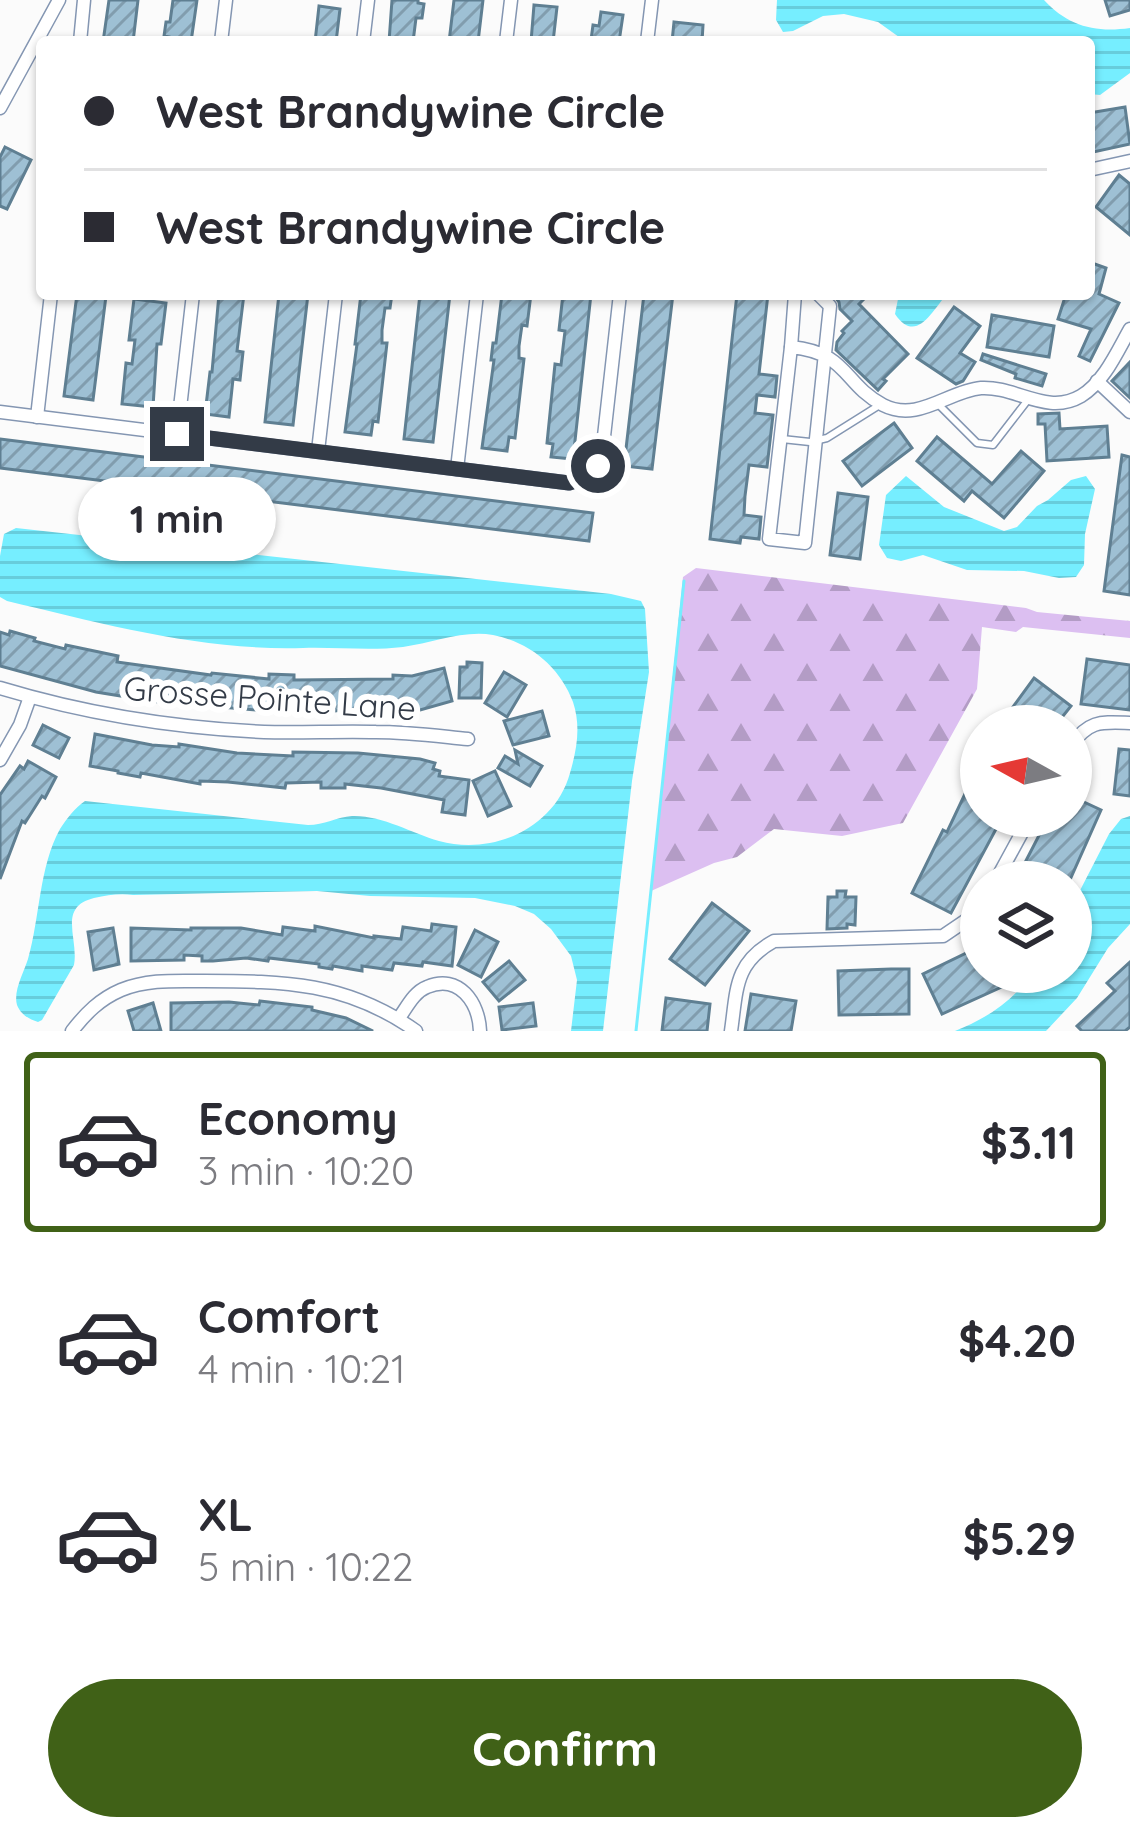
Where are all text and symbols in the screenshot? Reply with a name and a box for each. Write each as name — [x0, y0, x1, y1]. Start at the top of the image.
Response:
text: West Brandywine Circle — [156, 83, 665, 139]
text: West Brandywine Circle — [156, 199, 665, 255]
route end — [150, 407, 204, 461]
route start — [571, 439, 625, 493]
callout: 1 min — [78, 476, 276, 560]
text: 1 min — [130, 494, 224, 543]
street label: Grosse Pointe Lane — [123, 667, 418, 728]
north arrow — [960, 705, 1092, 837]
map controls — [960, 705, 1092, 993]
button: layers — [960, 861, 1092, 993]
icon: car — [54, 1088, 162, 1196]
text: Economy — [198, 1090, 398, 1146]
text: $3.11 — [981, 1114, 1076, 1170]
text: 3 min · 10:20 — [198, 1146, 414, 1195]
icon: car — [54, 1286, 162, 1394]
text: Comfort — [198, 1288, 380, 1344]
text: $4.20 — [958, 1312, 1076, 1368]
text: 4 min · 10:21 — [198, 1344, 406, 1393]
icon: car — [54, 1484, 162, 1592]
text: XL — [198, 1486, 253, 1542]
text: $5.29 — [963, 1510, 1076, 1566]
text: 5 min · 10:22 — [198, 1542, 413, 1591]
button: Confirm — [48, 1679, 1082, 1817]

